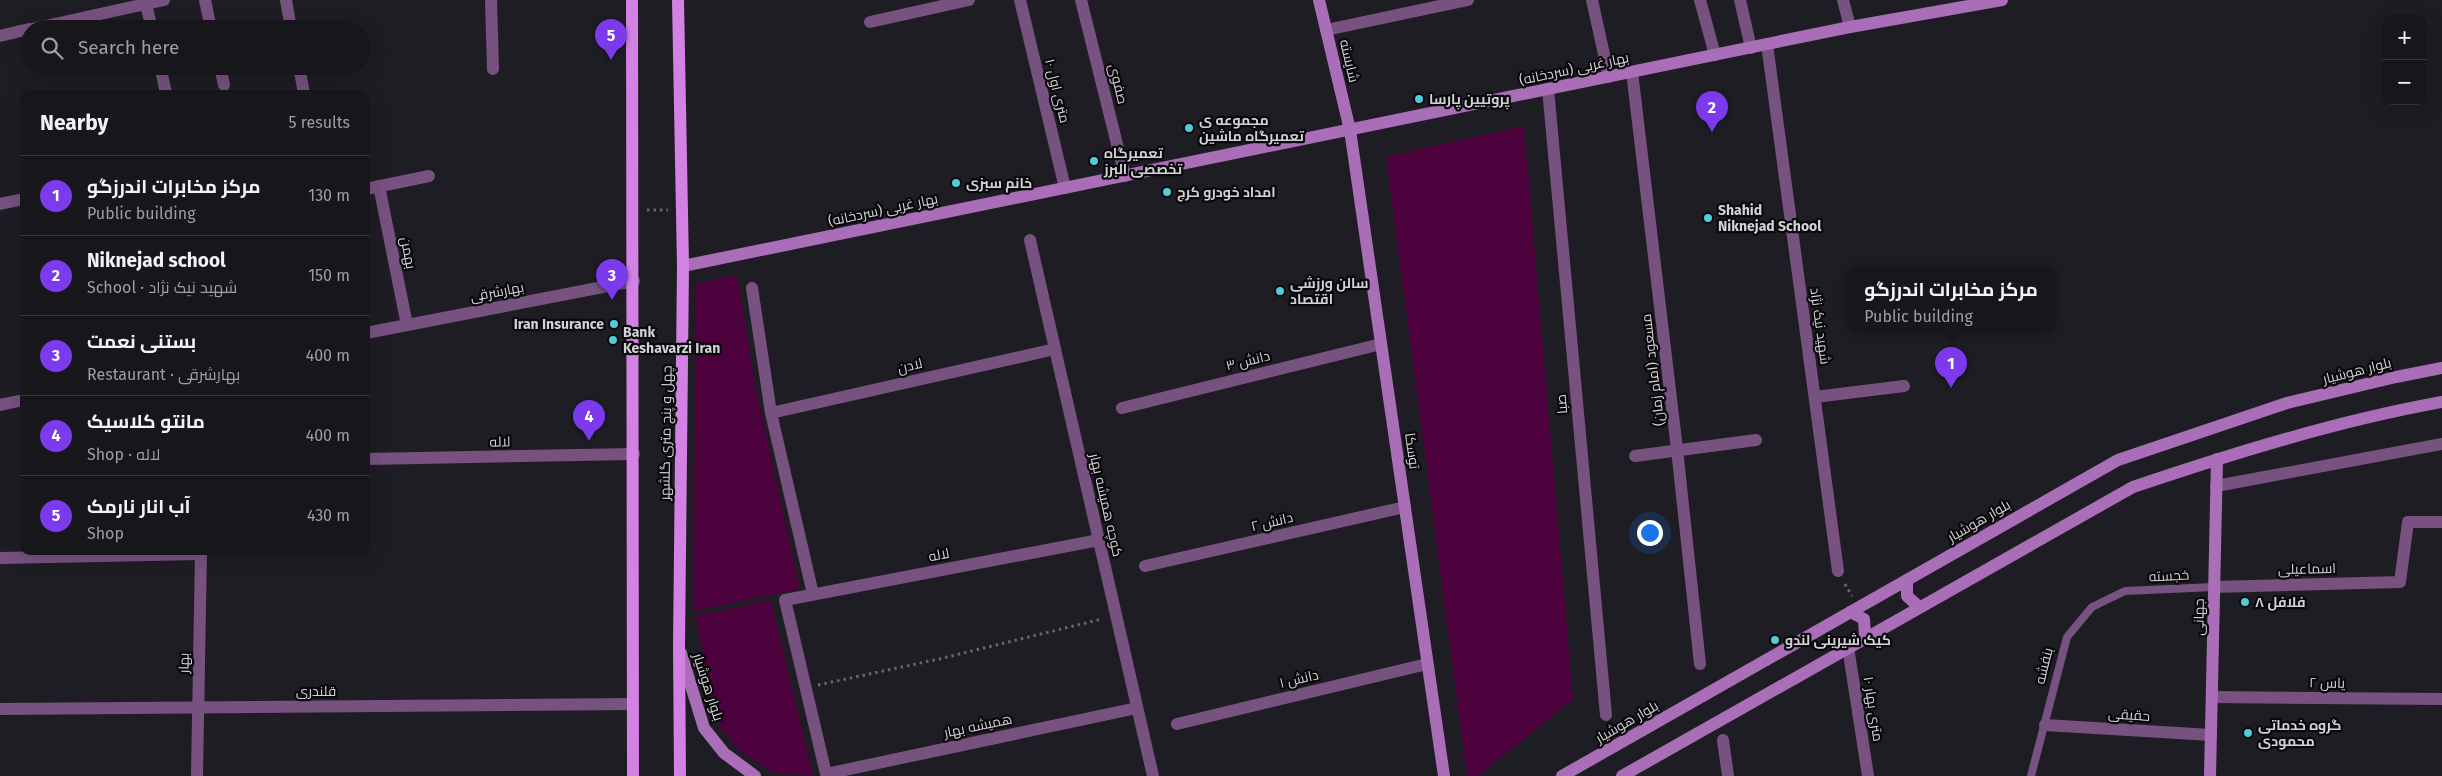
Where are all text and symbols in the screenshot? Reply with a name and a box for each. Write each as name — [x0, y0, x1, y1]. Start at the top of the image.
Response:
map controls — [2382, 15, 2427, 105]
button: + — [2382, 15, 2427, 60]
pin: 5 — [595, 19, 627, 60]
search box — [20, 20, 370, 75]
icon: search — [38, 34, 66, 62]
text: Search here — [78, 36, 179, 59]
street label: شایسته — [1336, 38, 1362, 84]
street label: بهار غربی (سردخانه) — [1517, 49, 1631, 89]
street label: ۱۰ متری اول — [1041, 57, 1073, 125]
button: − — [2382, 60, 2427, 105]
street label: صفوی — [1105, 62, 1131, 106]
place label: پروتیین پارسا — [1429, 91, 1510, 110]
pin: 2 — [1696, 91, 1728, 132]
marker: پروتیین پارسا — [1413, 93, 1425, 105]
text: Nearby — [40, 110, 108, 136]
place label: مجموعه ی تعمیرگاه ماشین — [1199, 112, 1305, 145]
text: 5 results — [289, 113, 350, 132]
marker: مجموعه ی تعمیرگاه ماشین — [1183, 122, 1195, 134]
place label: تعمیرگاه تخصصی البرز — [1103, 145, 1183, 178]
marker: تعمیرگاه تخصصی البرز — [1088, 155, 1100, 167]
text: مرکز مخابرات اندرزگو — [87, 175, 261, 198]
place label: خانم سبزی — [966, 175, 1032, 193]
marker: خانم سبزی — [950, 177, 962, 189]
place label: امداد خودرو کرج — [1177, 184, 1276, 202]
text: 1 — [52, 186, 60, 205]
text: 130 m — [308, 186, 350, 205]
marker: امداد خودرو کرج — [1161, 186, 1173, 198]
street label: بهار غربی (سردخانه) — [826, 190, 940, 230]
place label: Shahid Niknejad School — [1718, 202, 1822, 235]
text: Public building — [87, 204, 195, 223]
marker: Shahid Niknejad School — [1702, 212, 1714, 224]
street label: بهمن — [397, 236, 419, 270]
text: Niknejad school — [87, 249, 226, 272]
pin: 3 — [596, 259, 628, 300]
text: 2 — [52, 266, 60, 285]
text: 150 m — [308, 266, 350, 285]
popup — [1847, 266, 2055, 331]
place label: سالن ورزشی اقتصاد — [1290, 275, 1369, 308]
text: School · شهید نیک نژاد — [87, 278, 237, 297]
street label: بهارشرقی — [469, 278, 525, 306]
text: مرکز مخابرات اندرزگو — [1864, 278, 2038, 301]
marker: سالن ورزشی اقتصاد — [1274, 285, 1286, 297]
street label: شهید نیک نژاد — [1806, 286, 1834, 366]
text: Public building — [1864, 307, 1973, 326]
street label: مسعود (امام زمان) — [1638, 313, 1669, 427]
place label: Iran Insurance — [514, 316, 604, 333]
marker: Iran Insurance — [608, 318, 620, 330]
place label: Bank Keshavarzi Iran — [623, 324, 720, 357]
text: بستنی نعمت — [87, 330, 196, 353]
marker: Bank Keshavarzi Iran — [607, 334, 619, 346]
text: 3 — [52, 346, 60, 365]
text: 400 m — [306, 346, 350, 365]
street label: دانش ۳ — [1224, 347, 1272, 375]
pin: 1 — [1935, 347, 1967, 388]
street label: بلوار هوشیار — [2320, 354, 2393, 388]
street label: لادن — [896, 355, 924, 377]
text: Restaurant · بهارشرقی — [87, 365, 240, 384]
street label: چهل و پنج متری گلشهر — [656, 365, 677, 502]
street label: صبا — [1553, 393, 1571, 415]
pin: 4 — [573, 400, 605, 441]
text: مانتو کلاسیک — [87, 410, 205, 433]
text: 4 — [51, 426, 61, 445]
text: 400 m — [306, 426, 350, 445]
street label: توسکا — [1401, 432, 1423, 471]
street label: لاله — [489, 433, 511, 451]
text: Shop · لاله — [87, 445, 160, 464]
street label: کوچه همیشه بهار — [1085, 451, 1126, 559]
text: آب انار نارمک — [87, 495, 190, 518]
street label: بلوار هوشیار — [1944, 496, 2014, 546]
text: 5 — [52, 506, 60, 525]
text: 430 m — [307, 506, 350, 525]
street label: دانش ۲ — [1249, 509, 1295, 535]
your location — [1637, 520, 1663, 546]
text: Shop — [87, 524, 124, 543]
street label: لاله — [927, 545, 951, 565]
street label: اسماعیلی — [2278, 560, 2336, 578]
street label: خجسته — [2148, 566, 2190, 586]
place label: فلافل ۸ — [2255, 594, 2306, 611]
marker: فلافل ۸ — [2239, 596, 2251, 608]
street label: جهانی — [2190, 598, 2208, 636]
place label: کیک شیرینی لندو — [1785, 632, 1891, 649]
marker: کیک شیرینی لندو — [1769, 634, 1781, 646]
street label: بنفشه — [2031, 646, 2057, 686]
street label: بلوار هوشیار — [689, 650, 727, 723]
street label: بهار — [175, 652, 193, 675]
street label: دانش ۱ — [1278, 666, 1320, 692]
street label: یاس ۲ — [2309, 674, 2345, 692]
street label: ۱۰ متری بهار — [1859, 675, 1887, 743]
street label: قلندری — [296, 683, 336, 700]
street label: بلوار هوشیار — [1592, 697, 1662, 747]
street label: حقیقی — [2107, 705, 2151, 725]
street label: همیشه بهار — [941, 710, 1014, 742]
place label: گروه خدماتی محمودی — [2258, 717, 2341, 750]
marker: گروه خدماتی محمودی — [2242, 727, 2254, 739]

